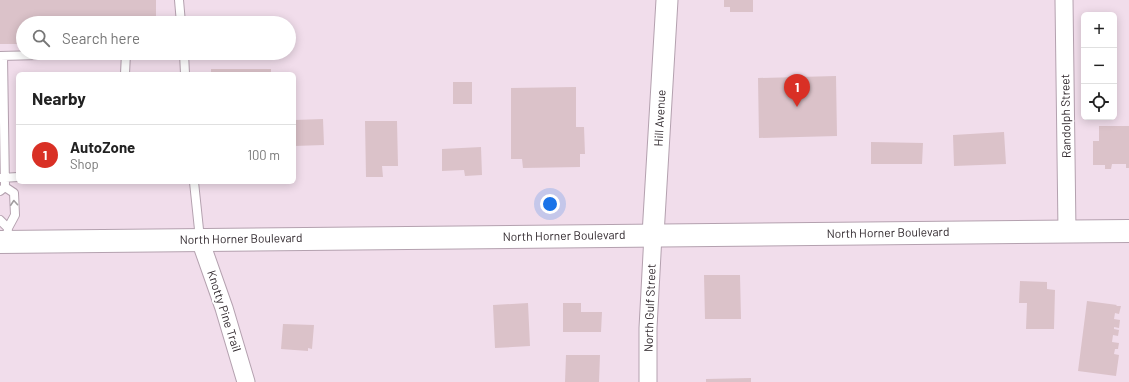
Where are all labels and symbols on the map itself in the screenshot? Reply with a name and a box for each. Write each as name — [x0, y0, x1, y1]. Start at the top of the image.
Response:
pin: 1 — [784, 74, 810, 107]
street label: Randolph Street — [1057, 74, 1073, 158]
street label: Hill Avenue — [651, 89, 667, 147]
your location — [540, 194, 560, 214]
one-way arrow — [10, 200, 19, 206]
street label: North Horner Boulevard — [826, 224, 949, 240]
street label: North Horner Boulevard — [502, 227, 625, 243]
street label: North Horner Boulevard — [179, 230, 302, 246]
street label: North Gulf Street — [640, 264, 658, 352]
street label: Knotty Pine Trail — [205, 268, 245, 353]

